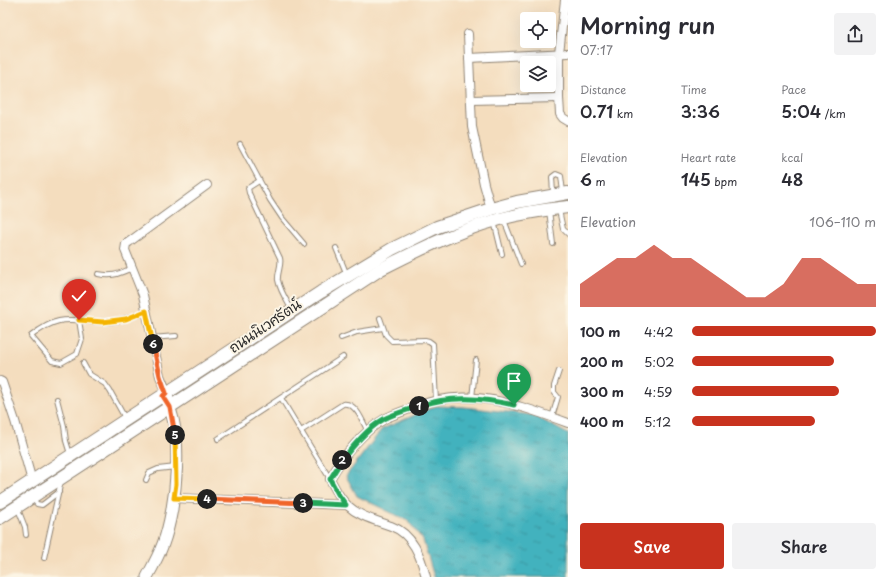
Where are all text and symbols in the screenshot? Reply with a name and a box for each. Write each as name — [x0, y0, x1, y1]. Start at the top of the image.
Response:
text: Morning run — [580, 8, 715, 41]
map controls — [520, 12, 556, 92]
button: locate — [520, 12, 556, 48]
button: share — [834, 13, 876, 55]
text: 07:17 — [580, 40, 613, 59]
button: layers — [520, 56, 556, 92]
text: Distance — [580, 81, 626, 98]
text: Time — [681, 81, 707, 98]
text: Pace — [781, 81, 806, 98]
text: 0.71 — [580, 98, 613, 124]
text: 3:36 — [681, 98, 720, 124]
text: 5:04 — [781, 98, 821, 124]
text: km — [613, 105, 633, 122]
text: /km — [821, 105, 846, 122]
text: Elevation — [580, 149, 627, 166]
text: Heart rate — [681, 149, 736, 166]
text: kcal — [781, 149, 803, 166]
text: 6 — [580, 166, 592, 192]
text: 145 — [681, 166, 711, 192]
text: 48 — [781, 166, 803, 192]
text: m — [592, 173, 606, 190]
text: bpm — [711, 173, 737, 190]
text: Elevation — [580, 212, 636, 231]
text: 106–110 m — [809, 212, 876, 231]
pin — [62, 279, 96, 320]
icon: check — [68, 285, 90, 307]
street label: ถนนนิเวศรัตน์ — [224, 293, 306, 358]
text: 100 m — [580, 322, 621, 341]
text: 4:42 — [644, 322, 674, 341]
pin: 6 — [143, 334, 163, 354]
text: 6 — [149, 335, 157, 352]
text: 200 m — [580, 352, 624, 371]
text: 5:02 — [644, 352, 674, 371]
pin — [497, 364, 531, 405]
icon: arrive — [503, 370, 525, 392]
text: 300 m — [580, 382, 624, 401]
text: 4:59 — [644, 382, 673, 401]
pin: 1 — [409, 396, 429, 416]
text: 1 — [416, 397, 422, 414]
text: 400 m — [580, 412, 624, 431]
text: 5:12 — [644, 412, 671, 431]
pin: 5 — [165, 425, 185, 445]
text: 5 — [171, 426, 179, 443]
pin: 2 — [332, 450, 352, 470]
text: 2 — [338, 451, 346, 468]
pin: 4 — [197, 489, 217, 509]
text: 4 — [203, 490, 211, 507]
pin: 3 — [293, 493, 313, 513]
text: 3 — [299, 494, 307, 511]
button: Save — [580, 523, 724, 569]
button: Share — [732, 523, 876, 569]

